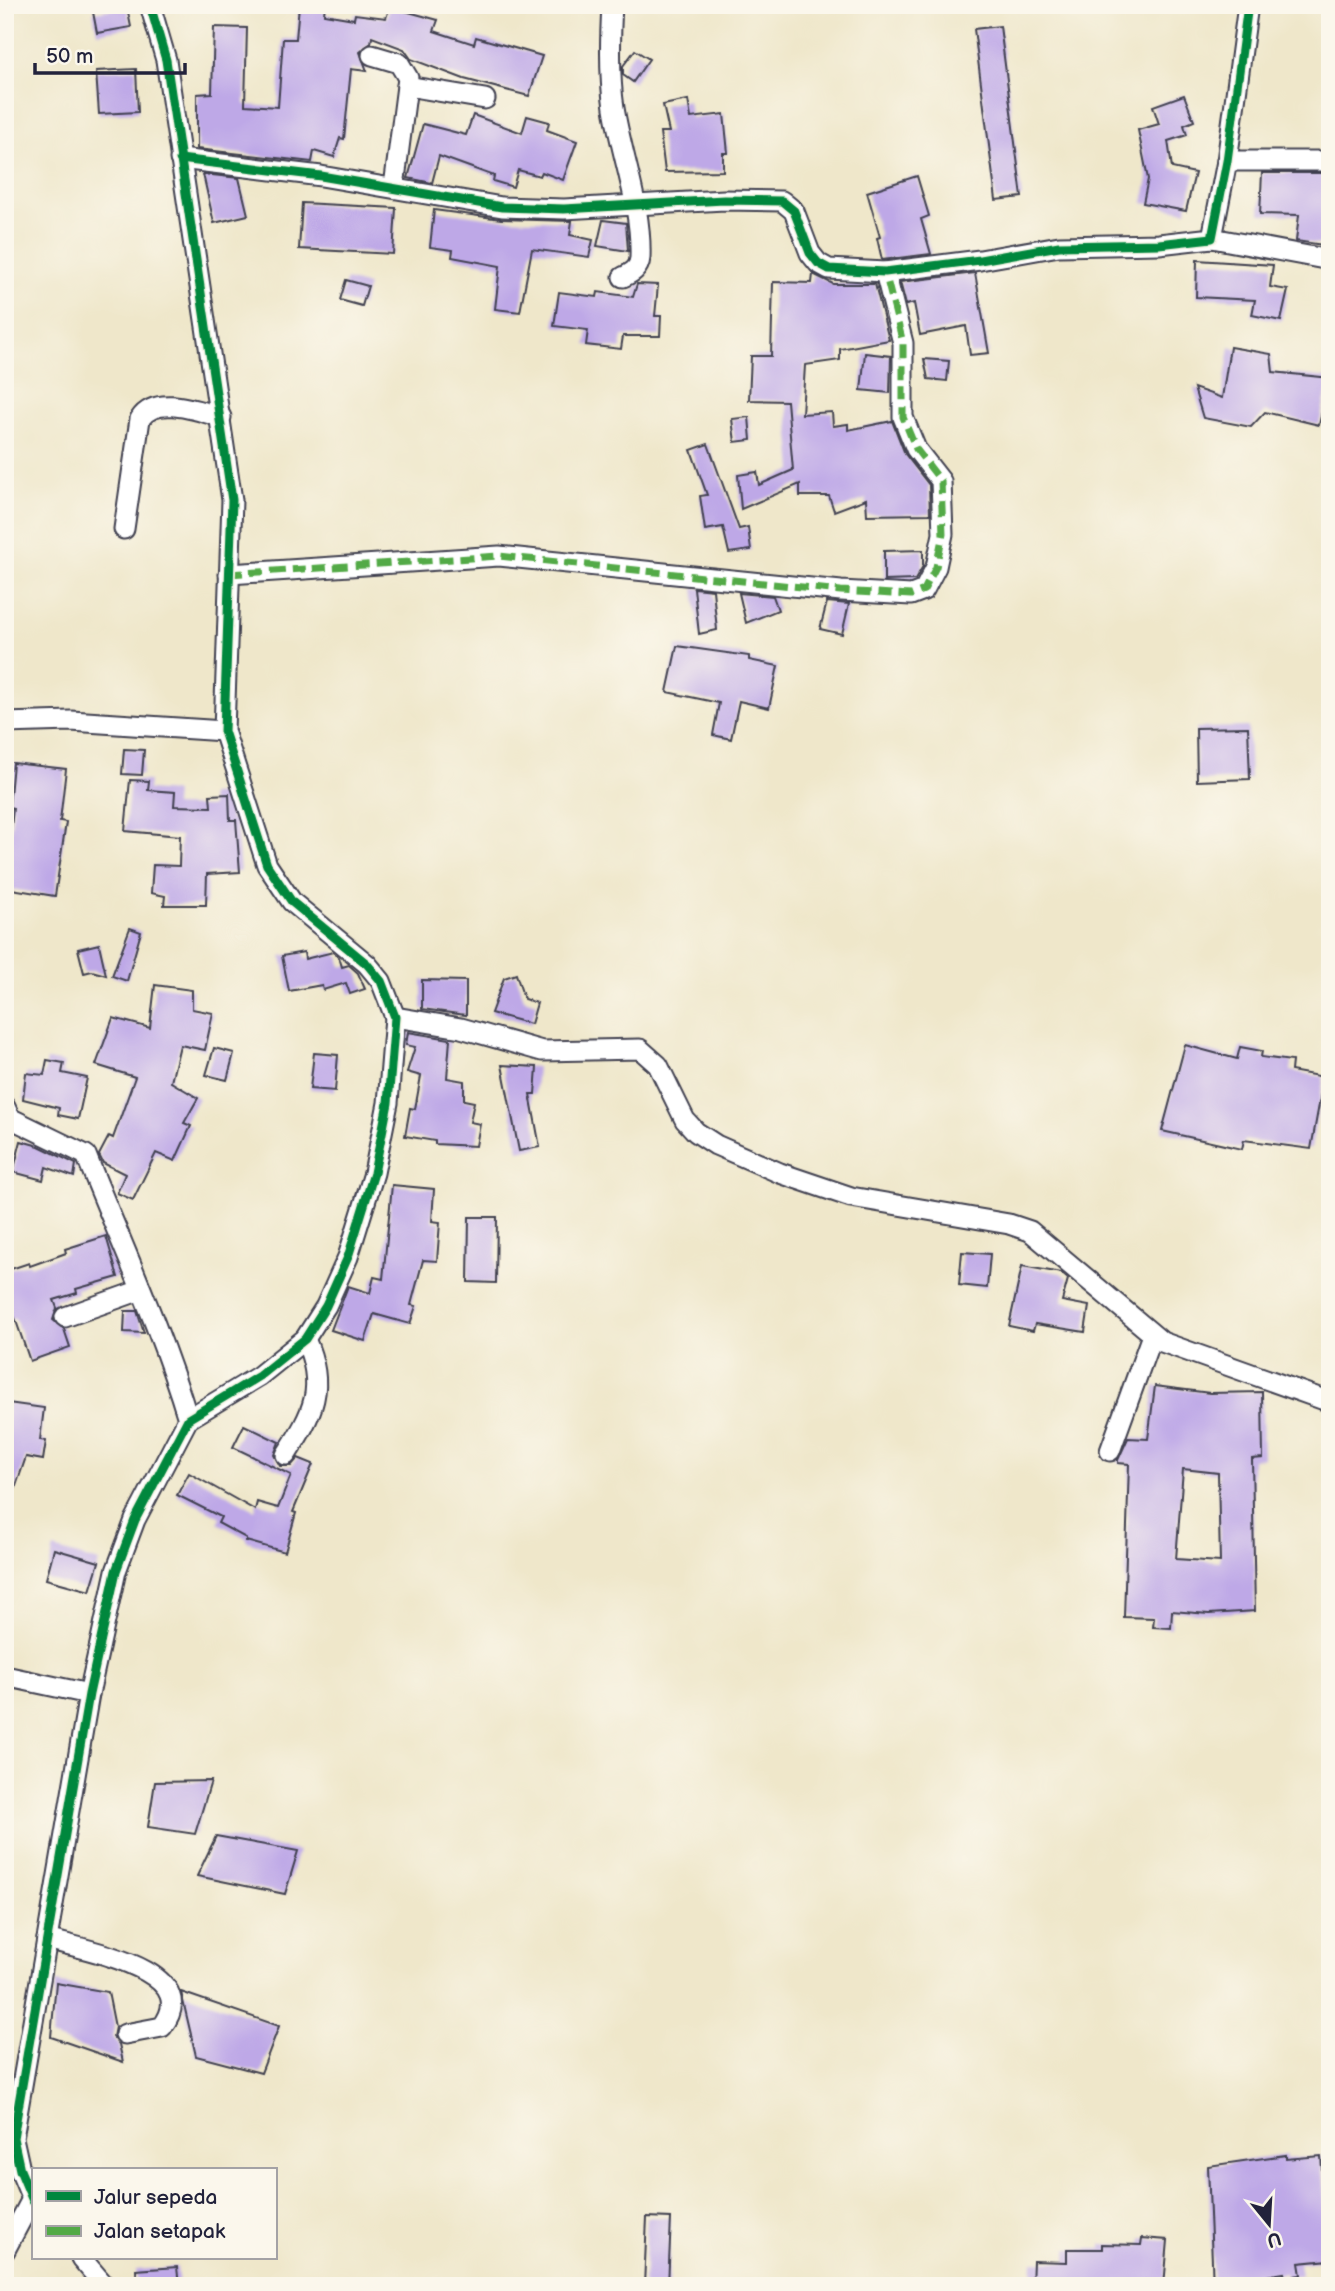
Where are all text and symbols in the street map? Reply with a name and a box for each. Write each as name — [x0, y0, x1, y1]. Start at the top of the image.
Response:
scale bar — [35, 32, 186, 76]
text: 50 m — [46, 44, 93, 69]
legend — [32, 2168, 276, 2260]
text: Jalur sepeda — [94, 2185, 217, 2210]
north arrow — [1234, 2190, 1304, 2260]
text: Jalan setapak — [94, 2219, 226, 2244]
text: U — [1264, 2226, 1284, 2252]

